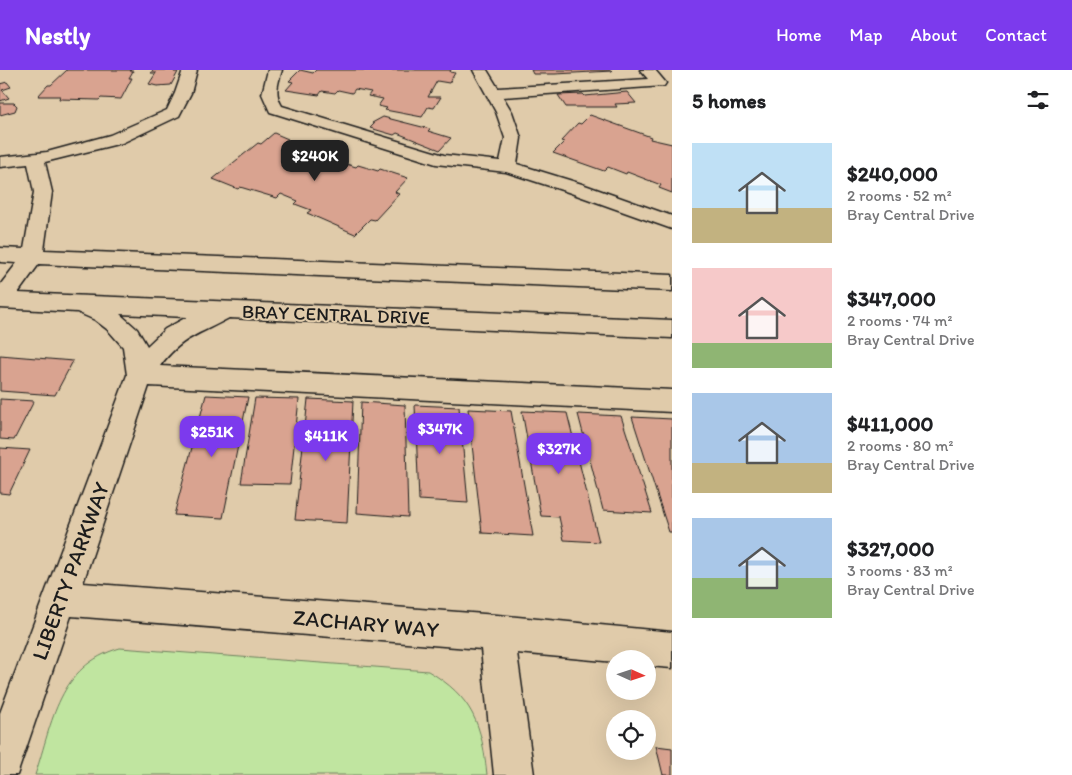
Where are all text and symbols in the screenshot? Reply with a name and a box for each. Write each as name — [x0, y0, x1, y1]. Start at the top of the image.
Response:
text: Nestly — [25, 21, 90, 50]
text: Home — [776, 24, 822, 46]
text: Map — [850, 24, 883, 46]
text: About — [911, 24, 957, 46]
text: Contact — [985, 24, 1047, 46]
icon: filters — [1024, 86, 1052, 114]
text: 5 homes — [692, 88, 766, 113]
pin: $240K — [280, 140, 350, 182]
text: $240K — [292, 146, 338, 165]
text: $240,000 — [847, 161, 938, 186]
icon: home — [732, 163, 792, 223]
text: 2 rooms · 52 m² — [847, 186, 952, 205]
text: Bray Central Drive — [847, 205, 975, 224]
text: $347,000 — [847, 286, 936, 311]
icon: home — [732, 288, 792, 348]
street label: BRAY CENTRAL DRIVE — [242, 300, 431, 329]
text: 2 rooms · 74 m² — [847, 311, 952, 330]
text: Bray Central Drive — [847, 330, 975, 349]
text: $411,000 — [847, 411, 934, 436]
pin: $347K — [405, 412, 475, 455]
icon: home — [732, 413, 792, 473]
pin: $251K — [177, 416, 247, 458]
text: $347K — [418, 419, 462, 438]
pin: $411K — [291, 420, 361, 462]
text: $251K — [191, 422, 233, 441]
text: $411K — [305, 426, 347, 445]
pin: $327K — [524, 432, 594, 475]
text: 2 rooms · 80 m² — [847, 436, 953, 455]
text: $327K — [537, 439, 581, 458]
text: Bray Central Drive — [847, 455, 975, 474]
street label: LIBERTY PARKWAY — [26, 478, 115, 664]
text: $327,000 — [847, 536, 934, 561]
icon: home — [732, 538, 792, 598]
text: 3 rooms · 83 m² — [847, 561, 953, 580]
text: Bray Central Drive — [847, 580, 975, 599]
street label: ZACHARY WAY — [292, 604, 440, 643]
north arrow — [606, 650, 656, 700]
map controls — [606, 650, 656, 760]
button: locate — [606, 710, 656, 760]

